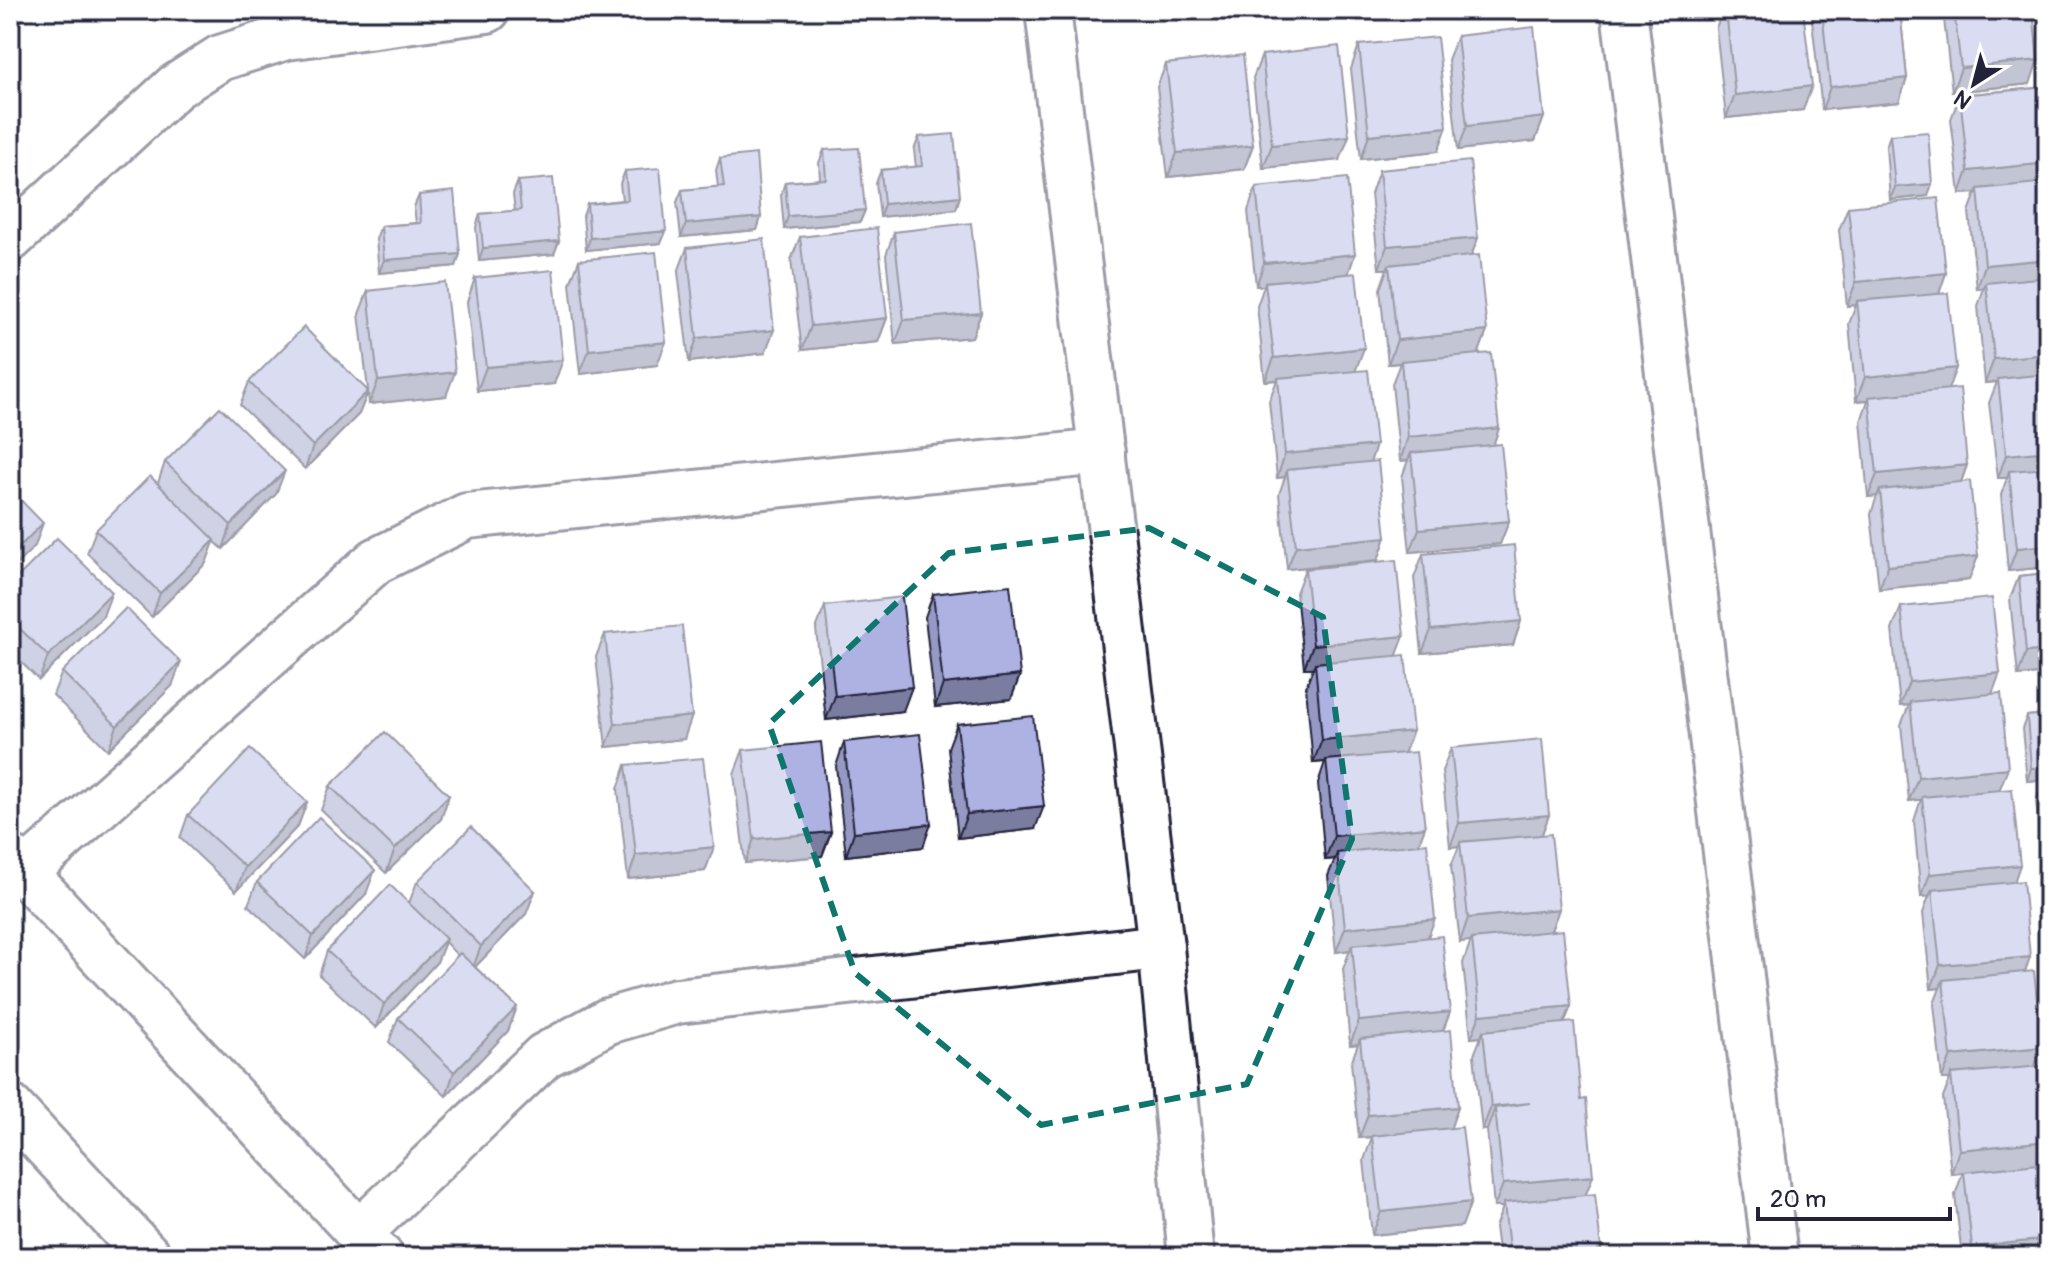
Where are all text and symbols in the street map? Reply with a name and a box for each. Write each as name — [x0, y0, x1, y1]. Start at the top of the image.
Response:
north arrow — [1934, 44, 2014, 124]
text: N — [1948, 84, 1977, 115]
scale bar — [1758, 1171, 1950, 1221]
text: 20 m — [1770, 1185, 1826, 1214]

